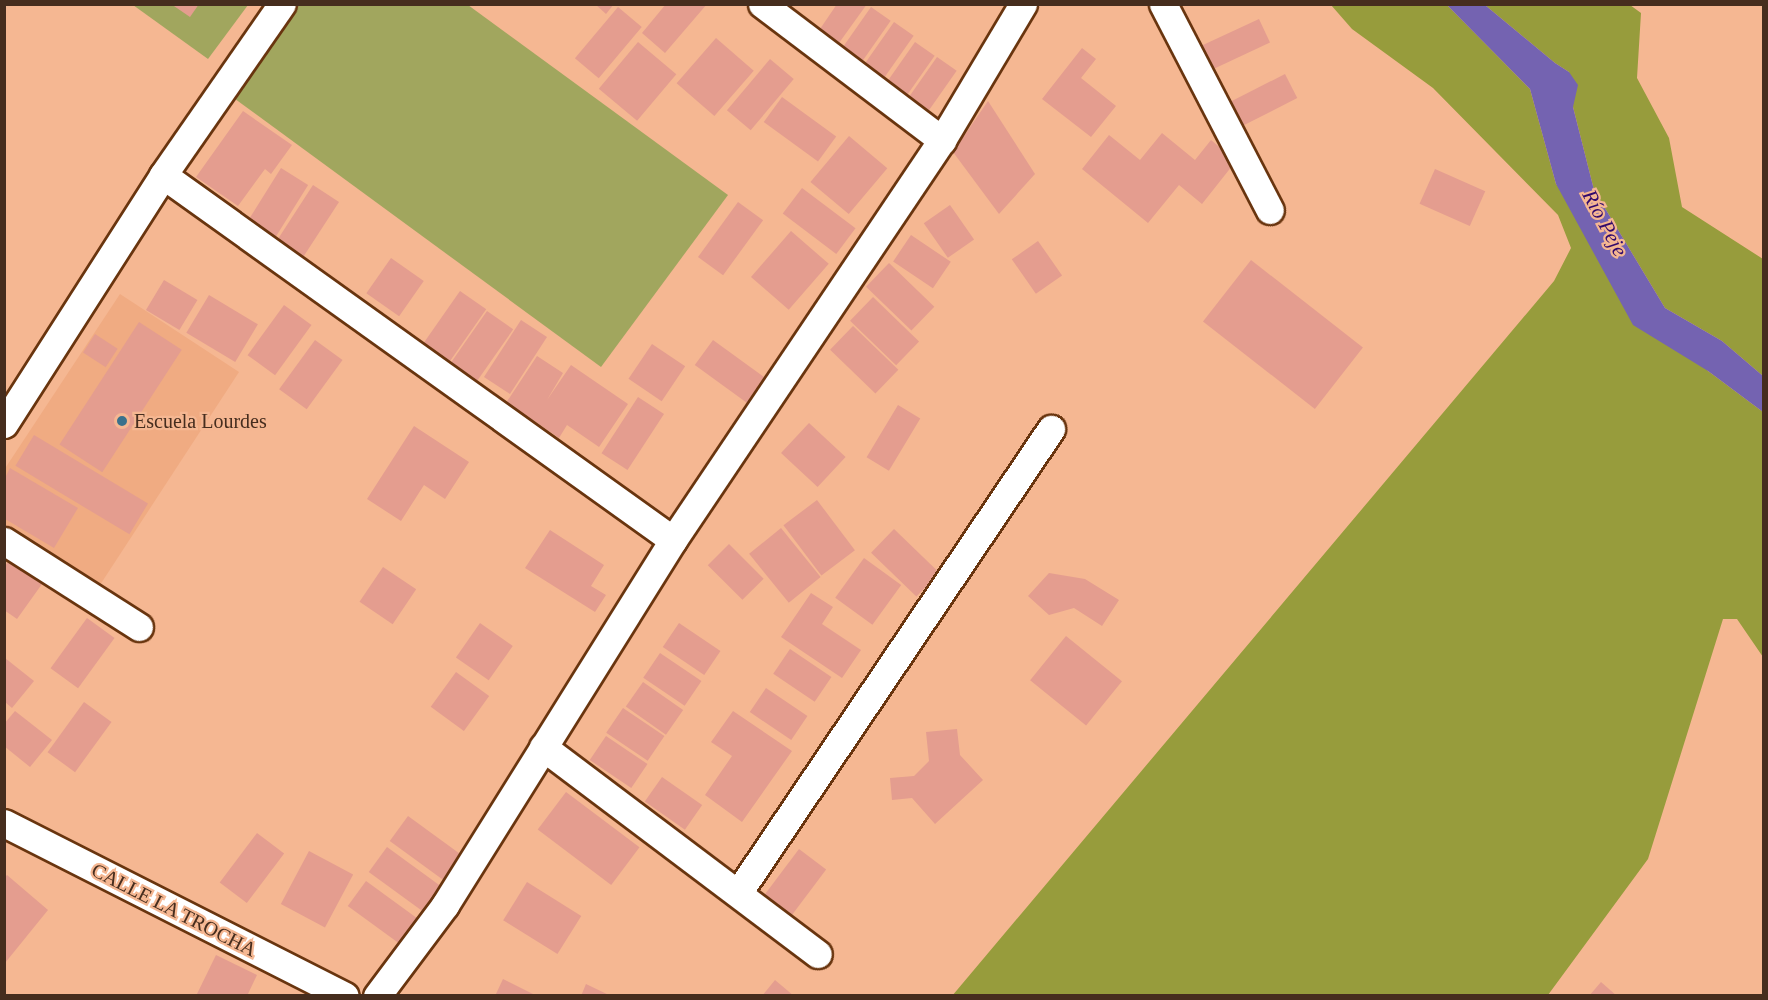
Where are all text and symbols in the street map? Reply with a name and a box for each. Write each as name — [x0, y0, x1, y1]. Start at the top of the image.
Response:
water label: Río Peje — [1577, 185, 1633, 261]
place label: Escuela Lourdes — [134, 409, 267, 433]
marker: Escuela Lourdes — [115, 414, 129, 428]
street label: CALLE LA TROCHA — [87, 858, 261, 962]

